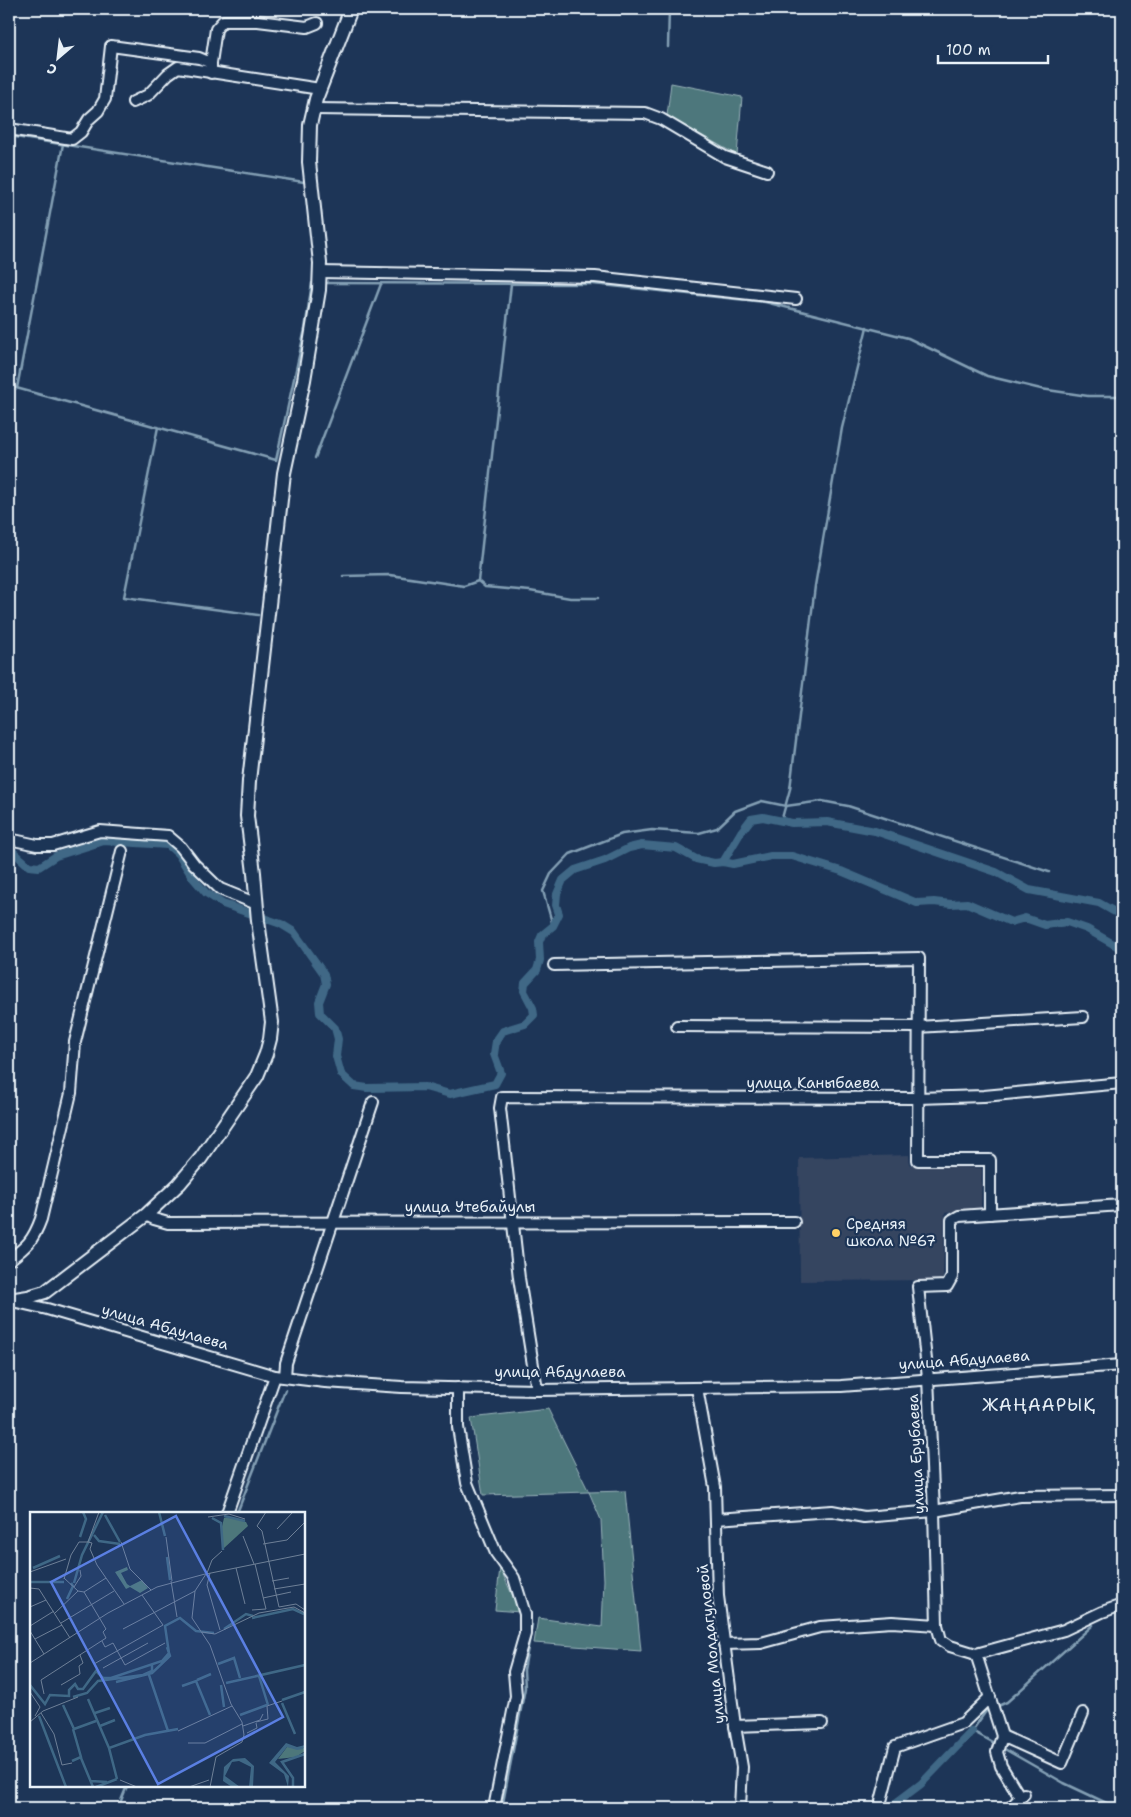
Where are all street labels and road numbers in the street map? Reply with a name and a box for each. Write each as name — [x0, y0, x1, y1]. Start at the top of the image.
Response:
street label: улица Каныбаева — [747, 1073, 880, 1093]
street label: улица Утебайулы — [405, 1197, 535, 1217]
street label: улица Абдулаева — [99, 1299, 231, 1355]
street label: улица Абдулаева — [898, 1345, 1031, 1375]
street label: улица Абдулаева — [494, 1362, 626, 1382]
street label: улица Ерубаева — [903, 1393, 929, 1515]
street label: улица Молдагуловой — [693, 1563, 729, 1725]

